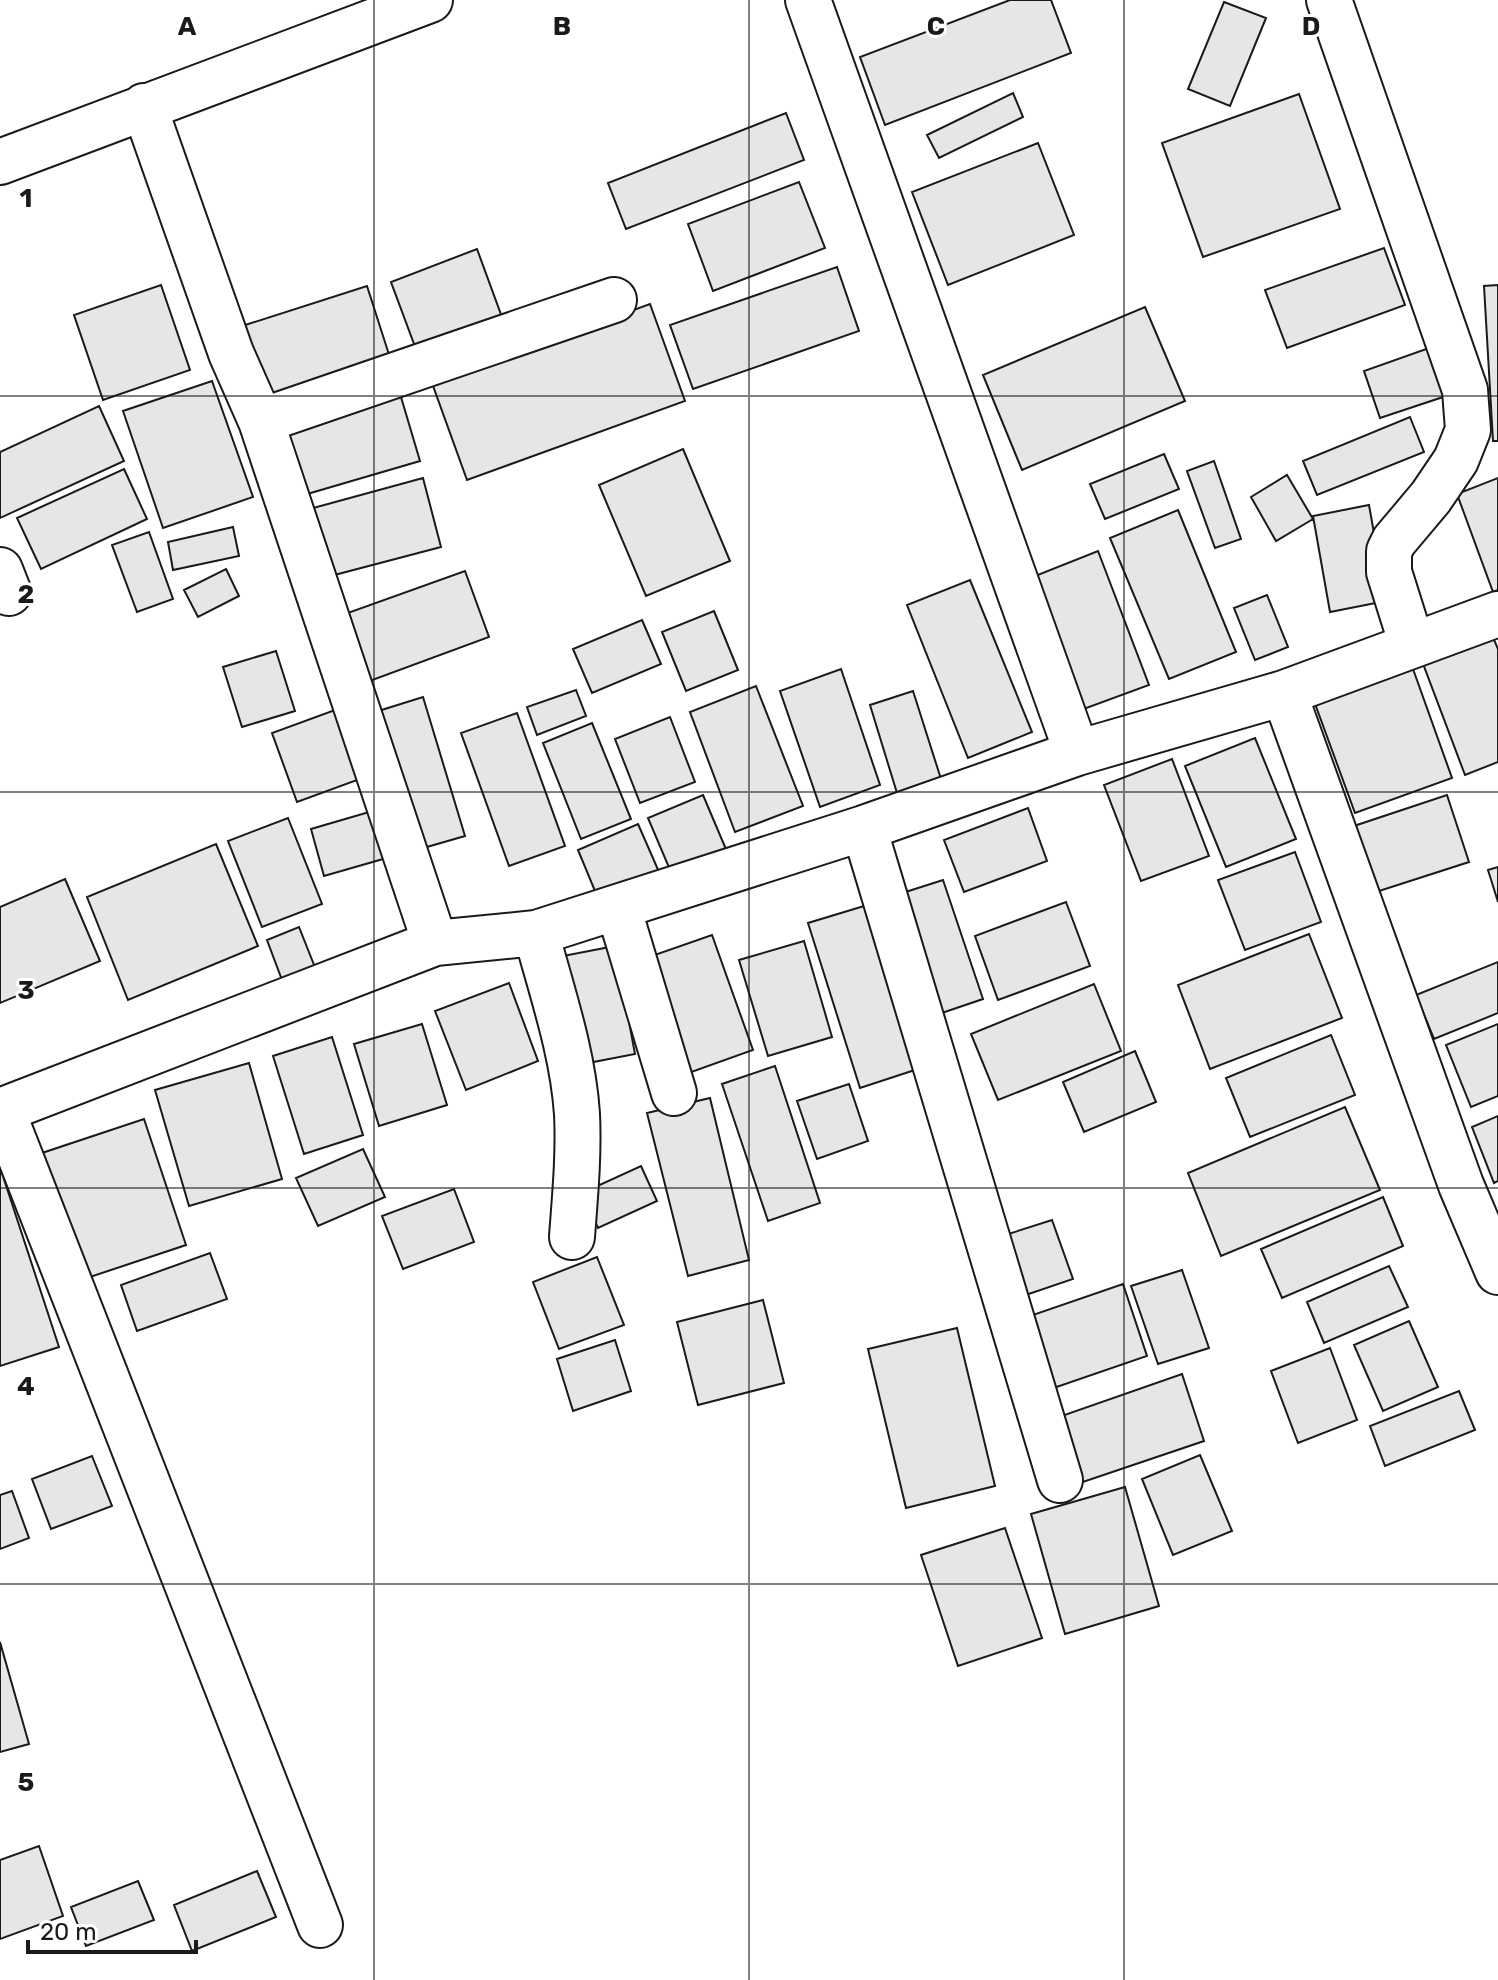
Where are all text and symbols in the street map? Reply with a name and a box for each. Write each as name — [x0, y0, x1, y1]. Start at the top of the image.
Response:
text: A — [178, 11, 197, 42]
text: B — [553, 11, 571, 42]
text: C — [927, 11, 945, 42]
text: D — [1302, 11, 1320, 42]
text: 1 — [20, 183, 32, 214]
text: 2 — [18, 579, 34, 610]
text: 3 — [17, 975, 35, 1006]
text: 4 — [17, 1371, 35, 1402]
text: 5 — [18, 1767, 34, 1798]
scale bar — [28, 1904, 196, 1954]
text: 20 m — [40, 1918, 97, 1946]

